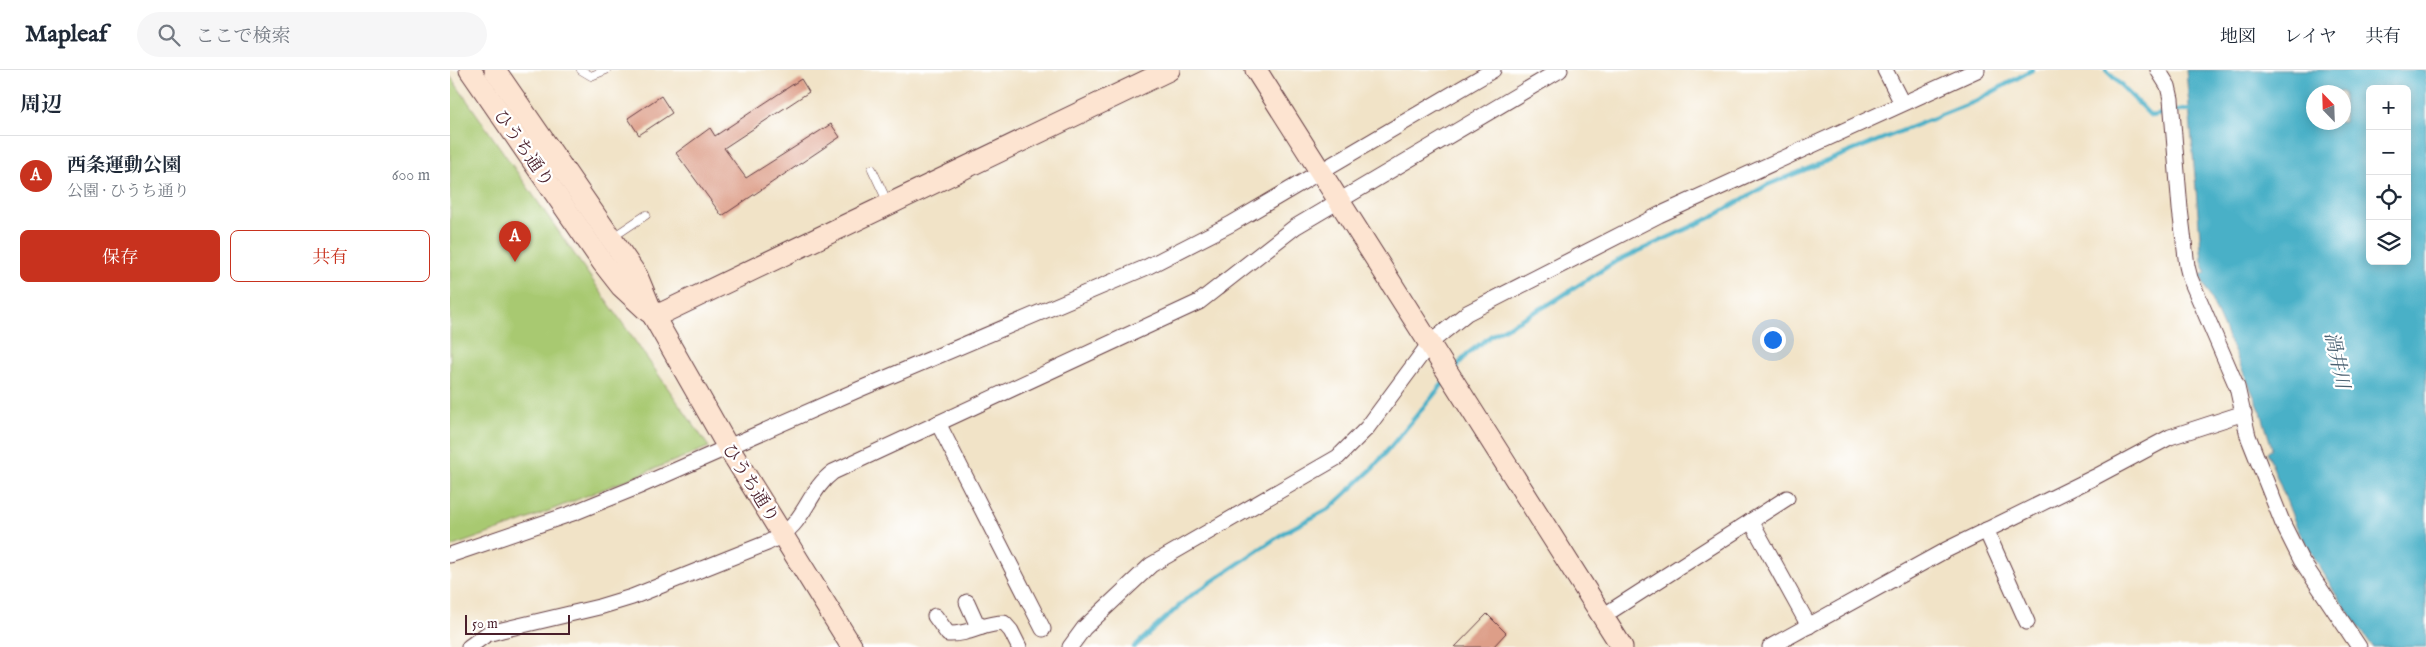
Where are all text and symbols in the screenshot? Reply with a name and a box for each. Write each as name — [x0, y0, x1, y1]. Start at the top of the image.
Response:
search box — [137, 12, 487, 57]
text: Mapleaf — [25, 19, 107, 50]
icon: search — [155, 21, 183, 49]
text: ここで検索 — [195, 25, 290, 49]
text: 地図 — [2220, 26, 2256, 49]
text: レイヤ — [2284, 26, 2337, 49]
text: 共有 — [2365, 26, 2401, 49]
north arrow — [2306, 85, 2351, 130]
map controls — [2366, 85, 2411, 265]
button: + — [2366, 85, 2411, 130]
text: 周辺 — [20, 92, 62, 119]
street label: ひうち通り — [488, 105, 558, 192]
button: − — [2366, 130, 2411, 175]
text: 西条運動公園 — [67, 154, 181, 178]
text: A — [31, 166, 41, 186]
text: 600 m — [392, 166, 430, 186]
button: locate — [2366, 175, 2411, 220]
text: 公園 · ひうち通り — [67, 182, 190, 202]
button: layers — [2366, 220, 2411, 265]
pin: A — [499, 221, 531, 262]
button: 保存 — [20, 230, 220, 282]
button: 共有 — [230, 230, 430, 282]
your location — [1760, 327, 1786, 353]
water label: 渦井川 — [2318, 330, 2354, 393]
street label: ひうち通り — [716, 440, 783, 528]
scale bar — [465, 612, 570, 635]
text: 50 m — [472, 615, 498, 633]

